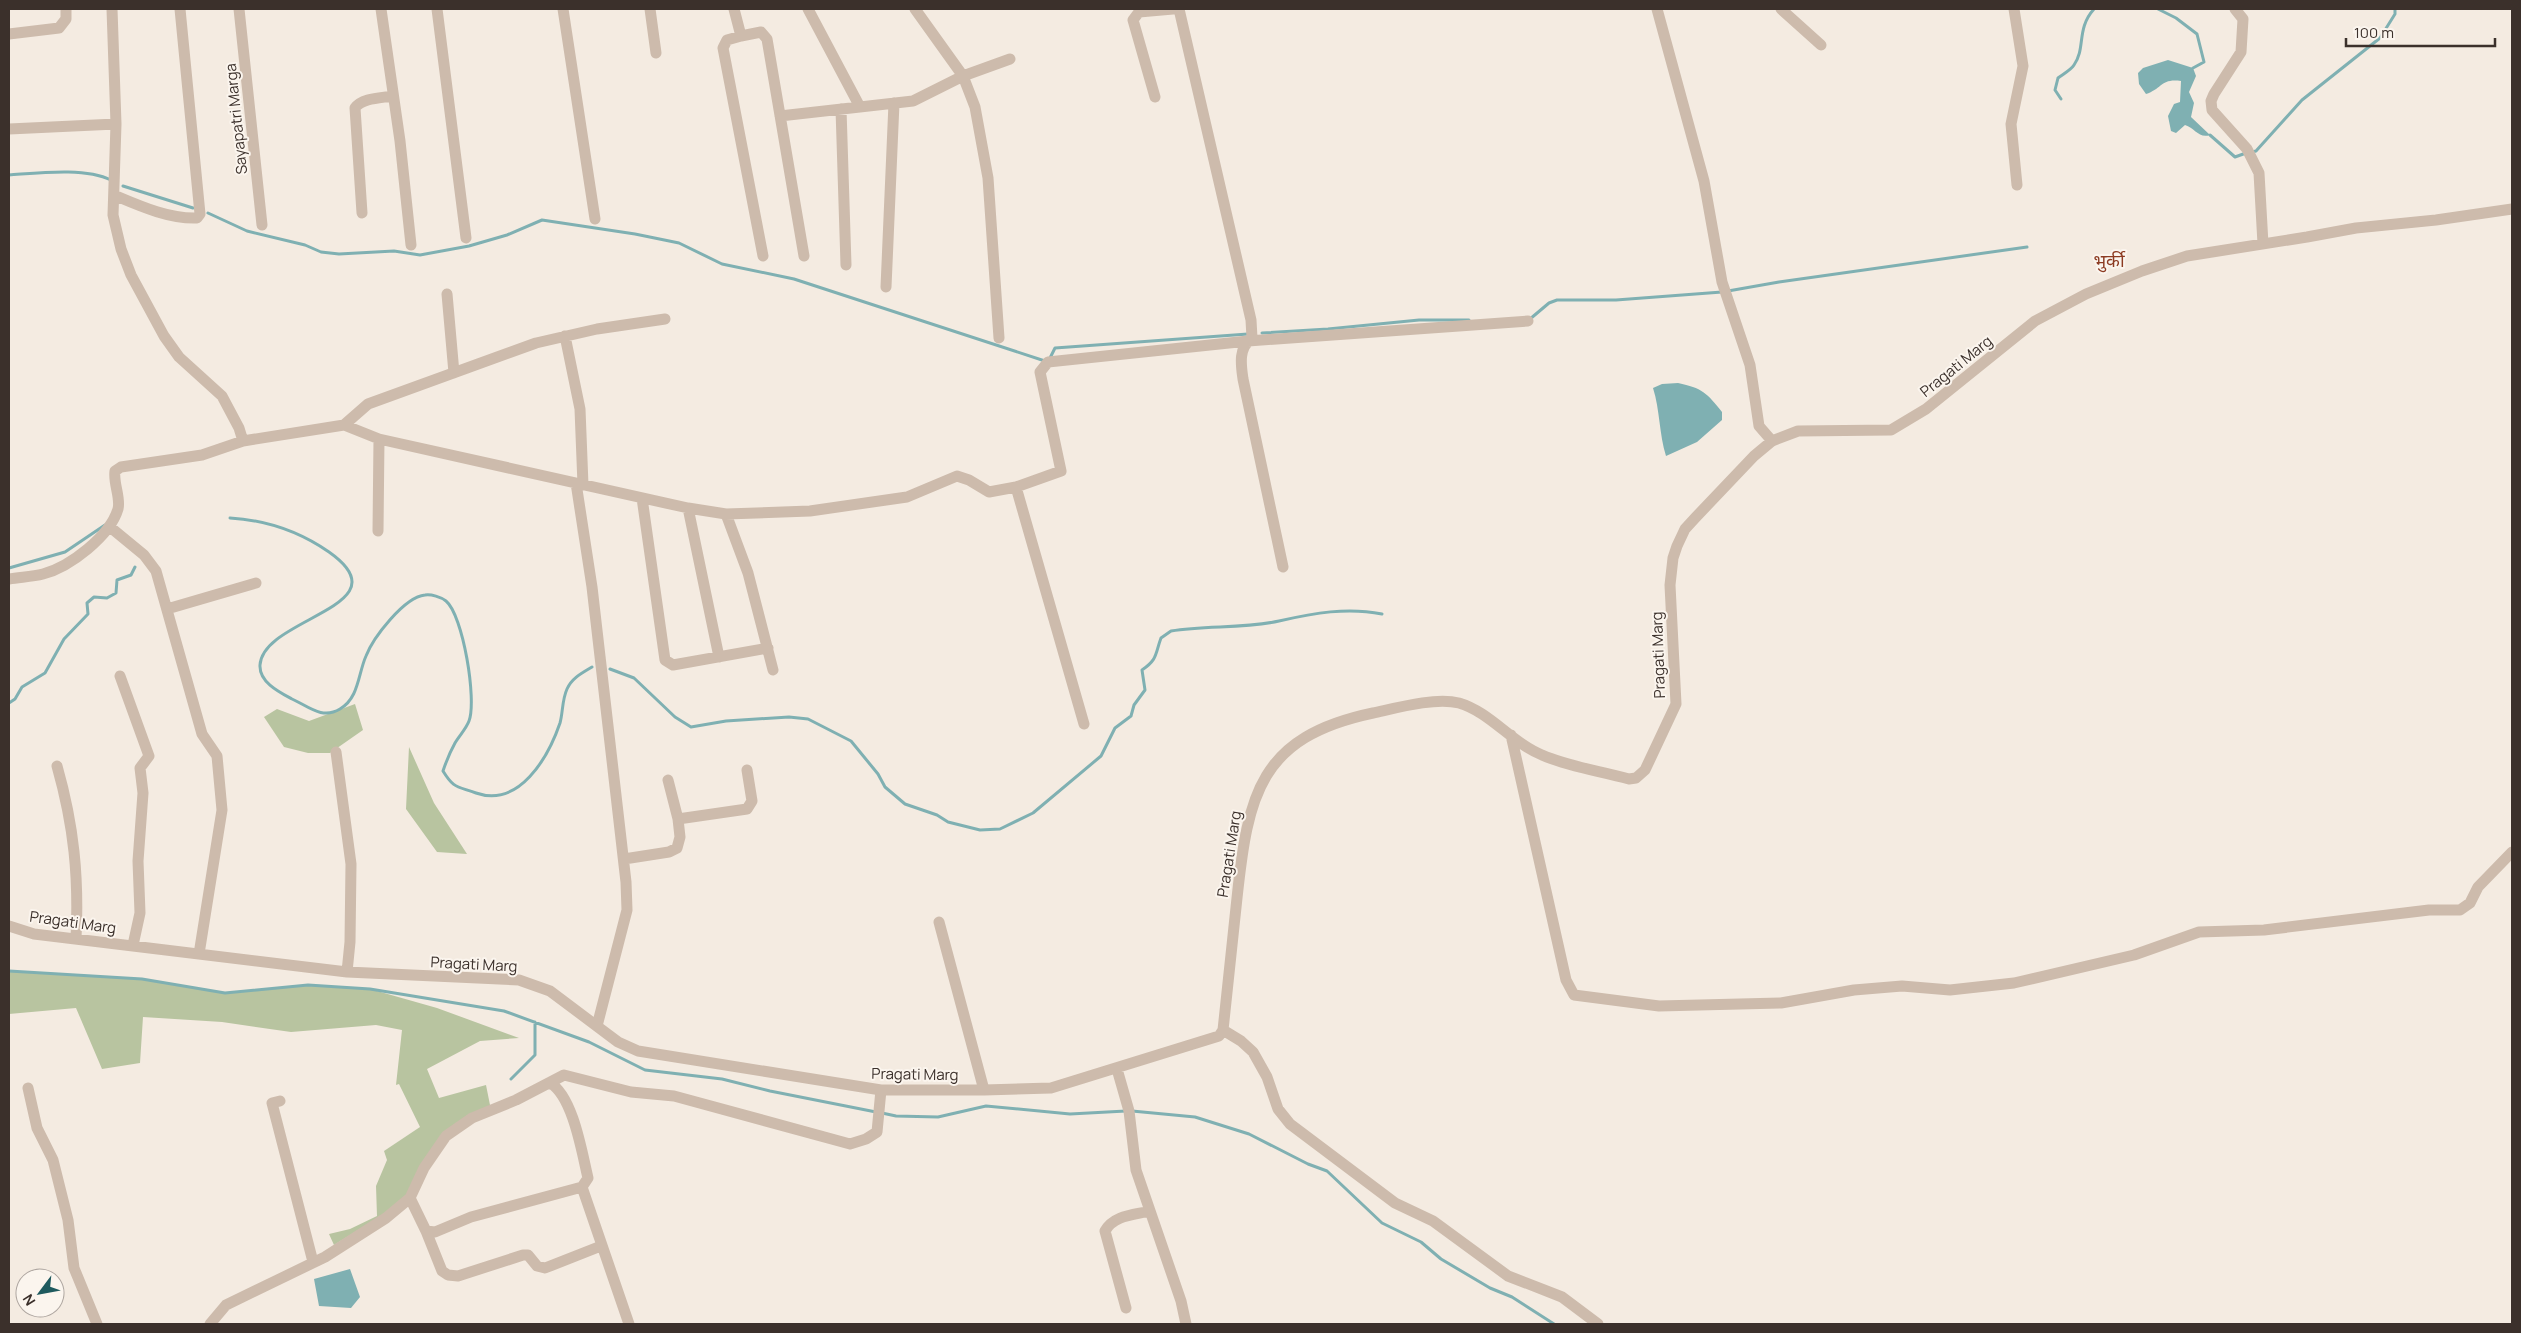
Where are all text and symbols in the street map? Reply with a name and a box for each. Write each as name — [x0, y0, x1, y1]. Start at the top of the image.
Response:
scale bar — [2346, 15, 2495, 47]
text: 100 m — [2354, 22, 2394, 43]
street label: Sayapatri Marga — [220, 62, 252, 176]
district label: भुर्की — [2093, 248, 2126, 273]
street label: Pragati Marg — [1916, 330, 1996, 402]
street label: Pragati Marg — [1646, 611, 1670, 699]
street label: Pragati Marg — [1212, 809, 1246, 899]
street label: Pragati Marg — [28, 906, 118, 938]
street label: Pragati Marg — [430, 951, 518, 977]
street label: Pragati Marg — [871, 1063, 959, 1085]
north arrow — [15, 1268, 65, 1318]
text: N — [18, 1291, 39, 1309]

